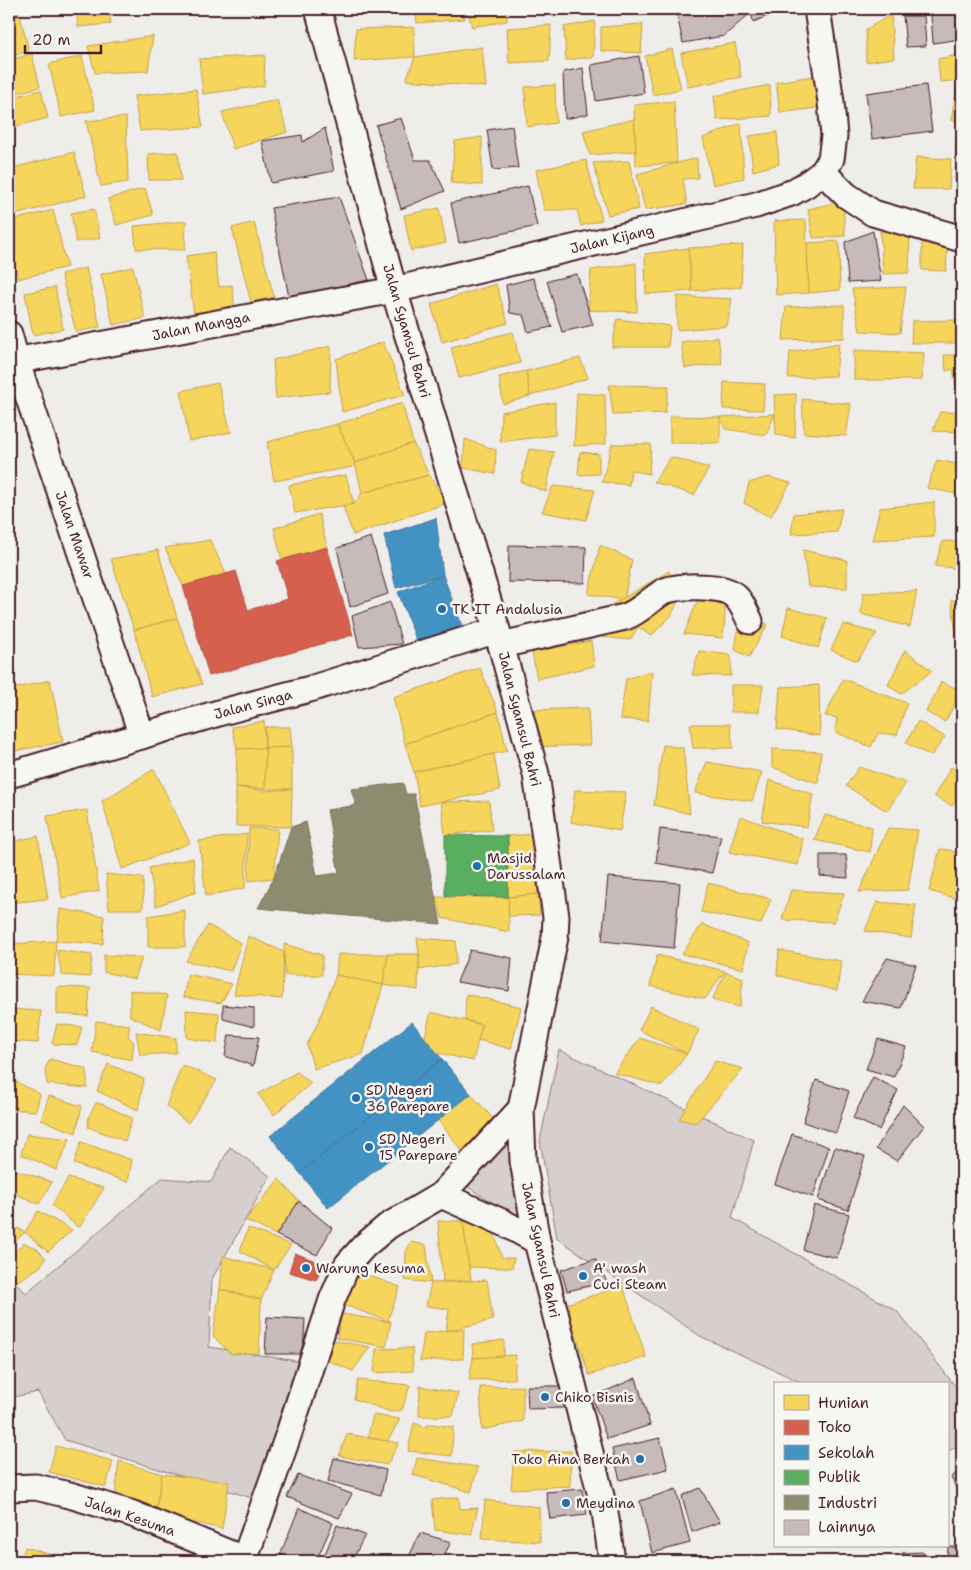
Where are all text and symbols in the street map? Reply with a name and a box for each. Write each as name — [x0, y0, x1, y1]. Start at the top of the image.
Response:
scale bar — [25, 22, 101, 54]
text: 20 m — [32, 30, 71, 50]
street label: Jalan Kijang — [568, 221, 656, 257]
street label: Jalan Syamsul Bahri — [379, 262, 435, 400]
street label: Jalan Mangga — [150, 308, 252, 344]
street label: Jalan Mawar — [52, 489, 99, 582]
place label: TK IT Andalusia — [452, 600, 563, 618]
marker: TK IT Andalusia — [436, 603, 448, 615]
street label: Jalan Syamsul Bahri — [495, 650, 545, 788]
street label: Jalan Singa — [212, 685, 294, 723]
place label: Masjid Darussalam — [487, 849, 566, 883]
marker: Masjid Darussalam — [471, 860, 483, 872]
place label: SD Negeri 36 Parepare — [366, 1081, 450, 1115]
marker: SD Negeri 36 Parepare — [350, 1092, 362, 1104]
place label: SD Negeri 15 Parepare — [379, 1130, 458, 1164]
marker: SD Negeri 15 Parepare — [363, 1141, 375, 1153]
street label: Jalan Syamsul Bahri — [518, 1180, 564, 1320]
place label: Warung Kesuma — [316, 1259, 425, 1277]
place label: A' wash Cuci Steam — [593, 1259, 667, 1293]
marker: Warung Kesuma — [300, 1262, 312, 1274]
marker: A' wash Cuci Steam — [577, 1270, 589, 1282]
legend — [774, 1382, 948, 1548]
place label: Chiko Bisnis — [555, 1388, 634, 1406]
marker: Chiko Bisnis — [539, 1391, 551, 1403]
text: Hunian — [818, 1393, 869, 1413]
text: Toko — [818, 1417, 851, 1437]
text: Sekolah — [818, 1443, 875, 1463]
place label: Toko Aina Berkah — [511, 1450, 630, 1468]
marker: Toko Aina Berkah — [634, 1453, 646, 1465]
text: Publik — [818, 1467, 861, 1487]
street label: Jalan Kesuma — [82, 1492, 178, 1540]
text: Industri — [818, 1493, 877, 1513]
place label: Meydina — [576, 1494, 635, 1512]
marker: Meydina — [560, 1497, 572, 1509]
text: Lainnya — [818, 1517, 876, 1537]

